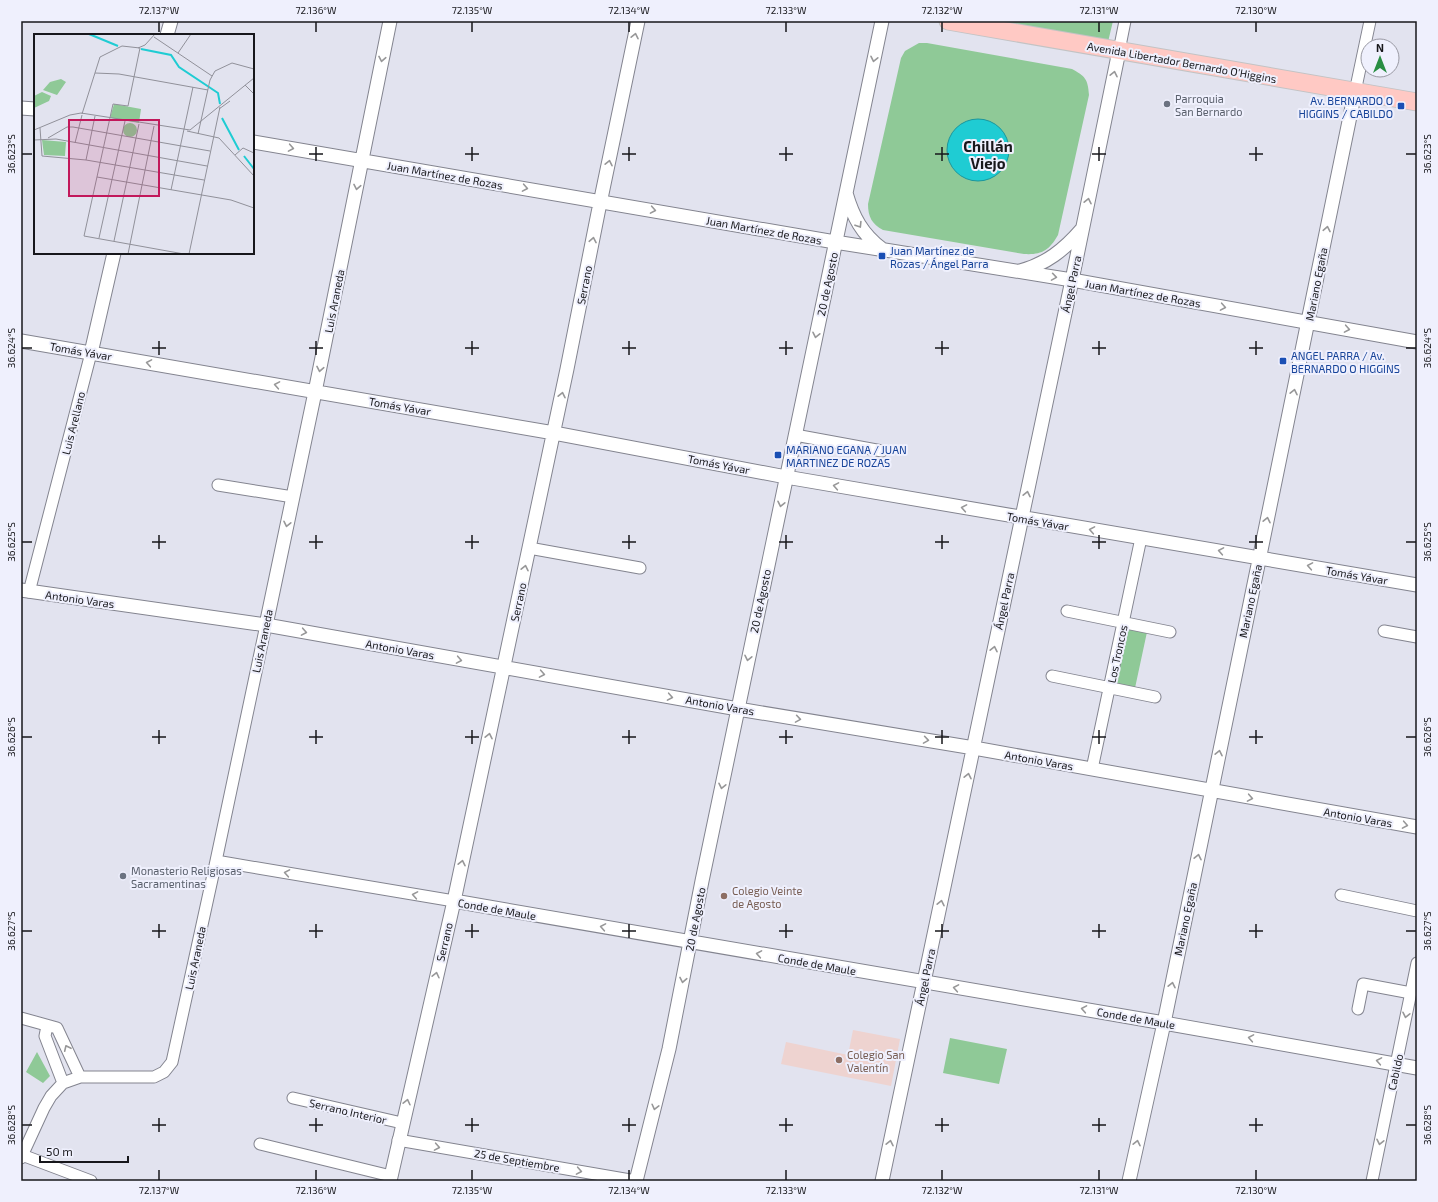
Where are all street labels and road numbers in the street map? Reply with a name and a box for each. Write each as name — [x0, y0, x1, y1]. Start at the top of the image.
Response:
street label: Avenida Libertador Bernardo O'Higgins — [1086, 39, 1278, 85]
street label: Juan Martínez de Rozas — [386, 158, 504, 192]
street label: Juan Martínez de Rozas — [705, 213, 823, 247]
street label: Mariano Egaña — [1302, 246, 1330, 322]
street label: 20 de Agosto — [814, 251, 840, 317]
street label: Ángel Parra — [1059, 254, 1083, 314]
street label: Serrano — [574, 264, 594, 306]
street label: Luis Araneda — [321, 268, 347, 334]
street label: Juan Martínez de Rozas — [1084, 276, 1202, 310]
street label: Tomás Yávar — [49, 339, 114, 363]
street label: Luis Arellano — [59, 390, 87, 456]
street label: Tomás Yávar — [368, 394, 433, 418]
street label: Tomás Yávar — [687, 452, 752, 476]
street label: Tomás Yávar — [1006, 509, 1071, 533]
street label: Mariano Egaña — [1236, 563, 1264, 639]
street label: Tomás Yávar — [1325, 563, 1390, 587]
street label: 20 de Agosto — [747, 568, 773, 634]
street label: Ángel Parra — [992, 571, 1016, 631]
street label: Serrano — [508, 581, 528, 623]
street label: Antonio Varas — [45, 588, 116, 610]
street label: Luis Araneda — [249, 608, 275, 674]
street label: Los Troncos — [1105, 623, 1130, 684]
street label: Antonio Varas — [365, 637, 436, 662]
street label: Antonio Varas — [685, 693, 756, 718]
street label: Antonio Varas — [1004, 748, 1075, 773]
street label: Antonio Varas — [1323, 805, 1394, 830]
street label: Mariano Egaña — [1171, 881, 1199, 957]
street label: 20 de Agosto — [682, 886, 708, 952]
street label: Conde de Maule — [457, 896, 537, 922]
street label: Serrano — [433, 921, 455, 963]
street label: Luis Araneda — [182, 925, 208, 991]
street label: Ángel Parra — [913, 947, 937, 1007]
street label: Conde de Maule — [777, 951, 857, 977]
street label: Conde de Maule — [1096, 1005, 1176, 1031]
street label: Cabildo — [1385, 1052, 1405, 1092]
street label: Serrano Interior — [308, 1096, 389, 1126]
street label: 25 de Septiembre — [473, 1146, 561, 1174]

